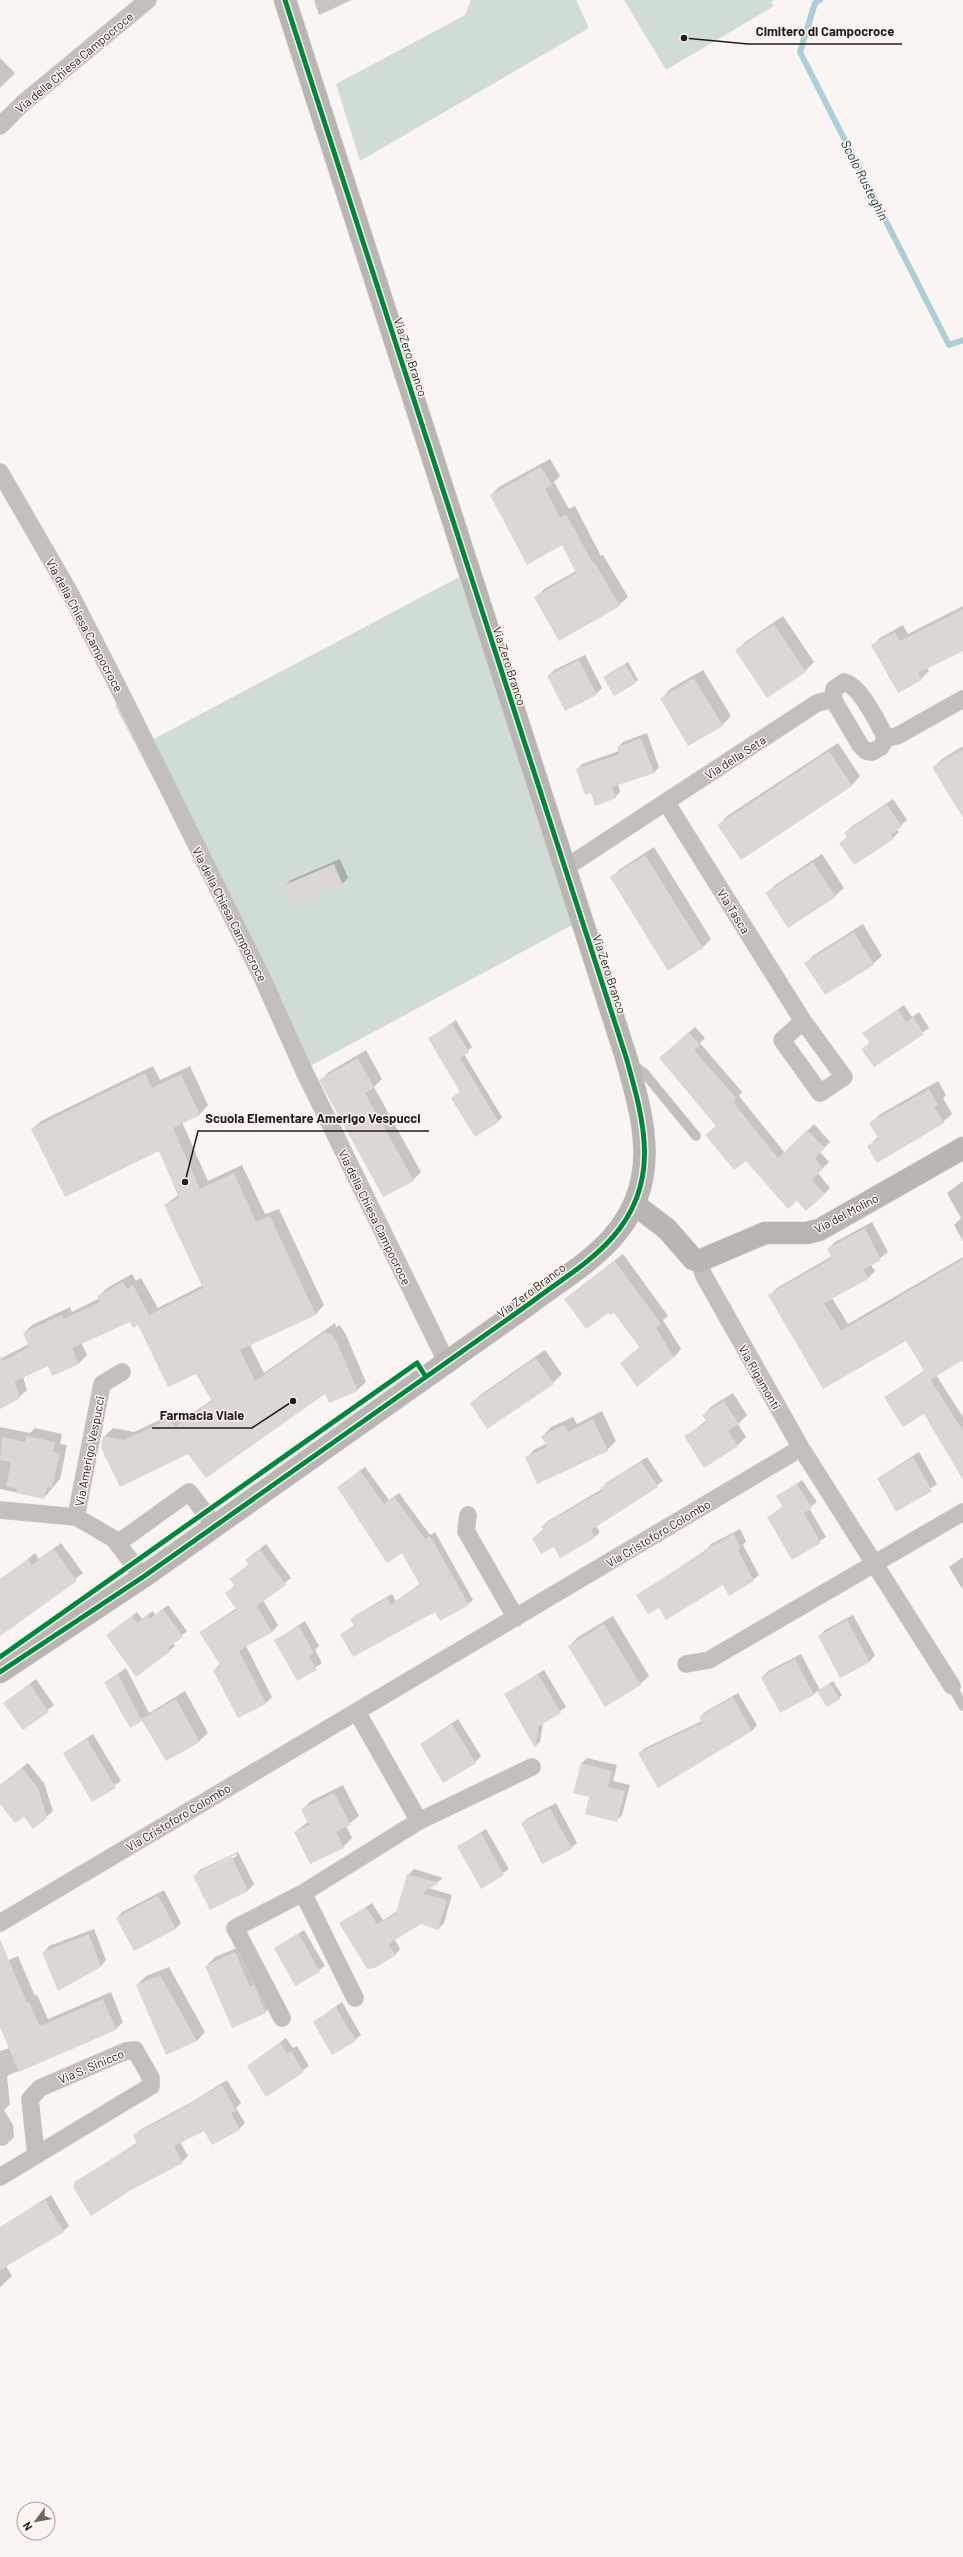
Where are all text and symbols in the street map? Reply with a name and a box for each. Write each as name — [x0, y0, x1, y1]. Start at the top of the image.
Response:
street label: Via della Chiesa Campocroce — [12, 9, 136, 115]
callout: Cimitero di Campocroce — [748, 19, 902, 44]
text: Cimitero di Campocroce — [756, 23, 894, 39]
water label: Scolo Rusteghin — [838, 137, 892, 223]
street label: Via Zero Branco — [392, 316, 430, 398]
street label: Via della Chiesa Campocroce — [44, 556, 126, 694]
street label: Via Zero Branco — [491, 625, 529, 707]
street label: Via della Seta — [702, 732, 768, 782]
street label: Via della Chiesa Campocroce — [190, 844, 270, 984]
street label: Via Tasca — [715, 886, 753, 936]
street label: Via Zero Branco — [591, 933, 629, 1015]
callout: Scuola Elementare Amerigo Vespucci — [198, 1106, 429, 1131]
text: Scuola Elementare Amerigo Vespucci — [205, 1110, 421, 1126]
street label: Via della Chiesa Campocroce — [336, 1147, 414, 1287]
street label: Via del Molino — [812, 1190, 880, 1236]
street label: Via Zero Branco — [494, 1260, 568, 1320]
street label: Via Rigamonti — [736, 1342, 784, 1412]
street label: Via Amerigo Vespucci — [71, 1395, 107, 1507]
callout: Farmacia Viale — [152, 1403, 252, 1428]
text: Farmacia Viale — [160, 1407, 244, 1423]
street label: Via Cristoforo Colombo — [603, 1496, 713, 1570]
street label: Via Cristoforo Colombo — [123, 1780, 233, 1854]
street label: Via S. Sinicco — [56, 2046, 126, 2086]
north arrow — [16, 2501, 56, 2541]
text: N — [20, 2520, 35, 2533]

